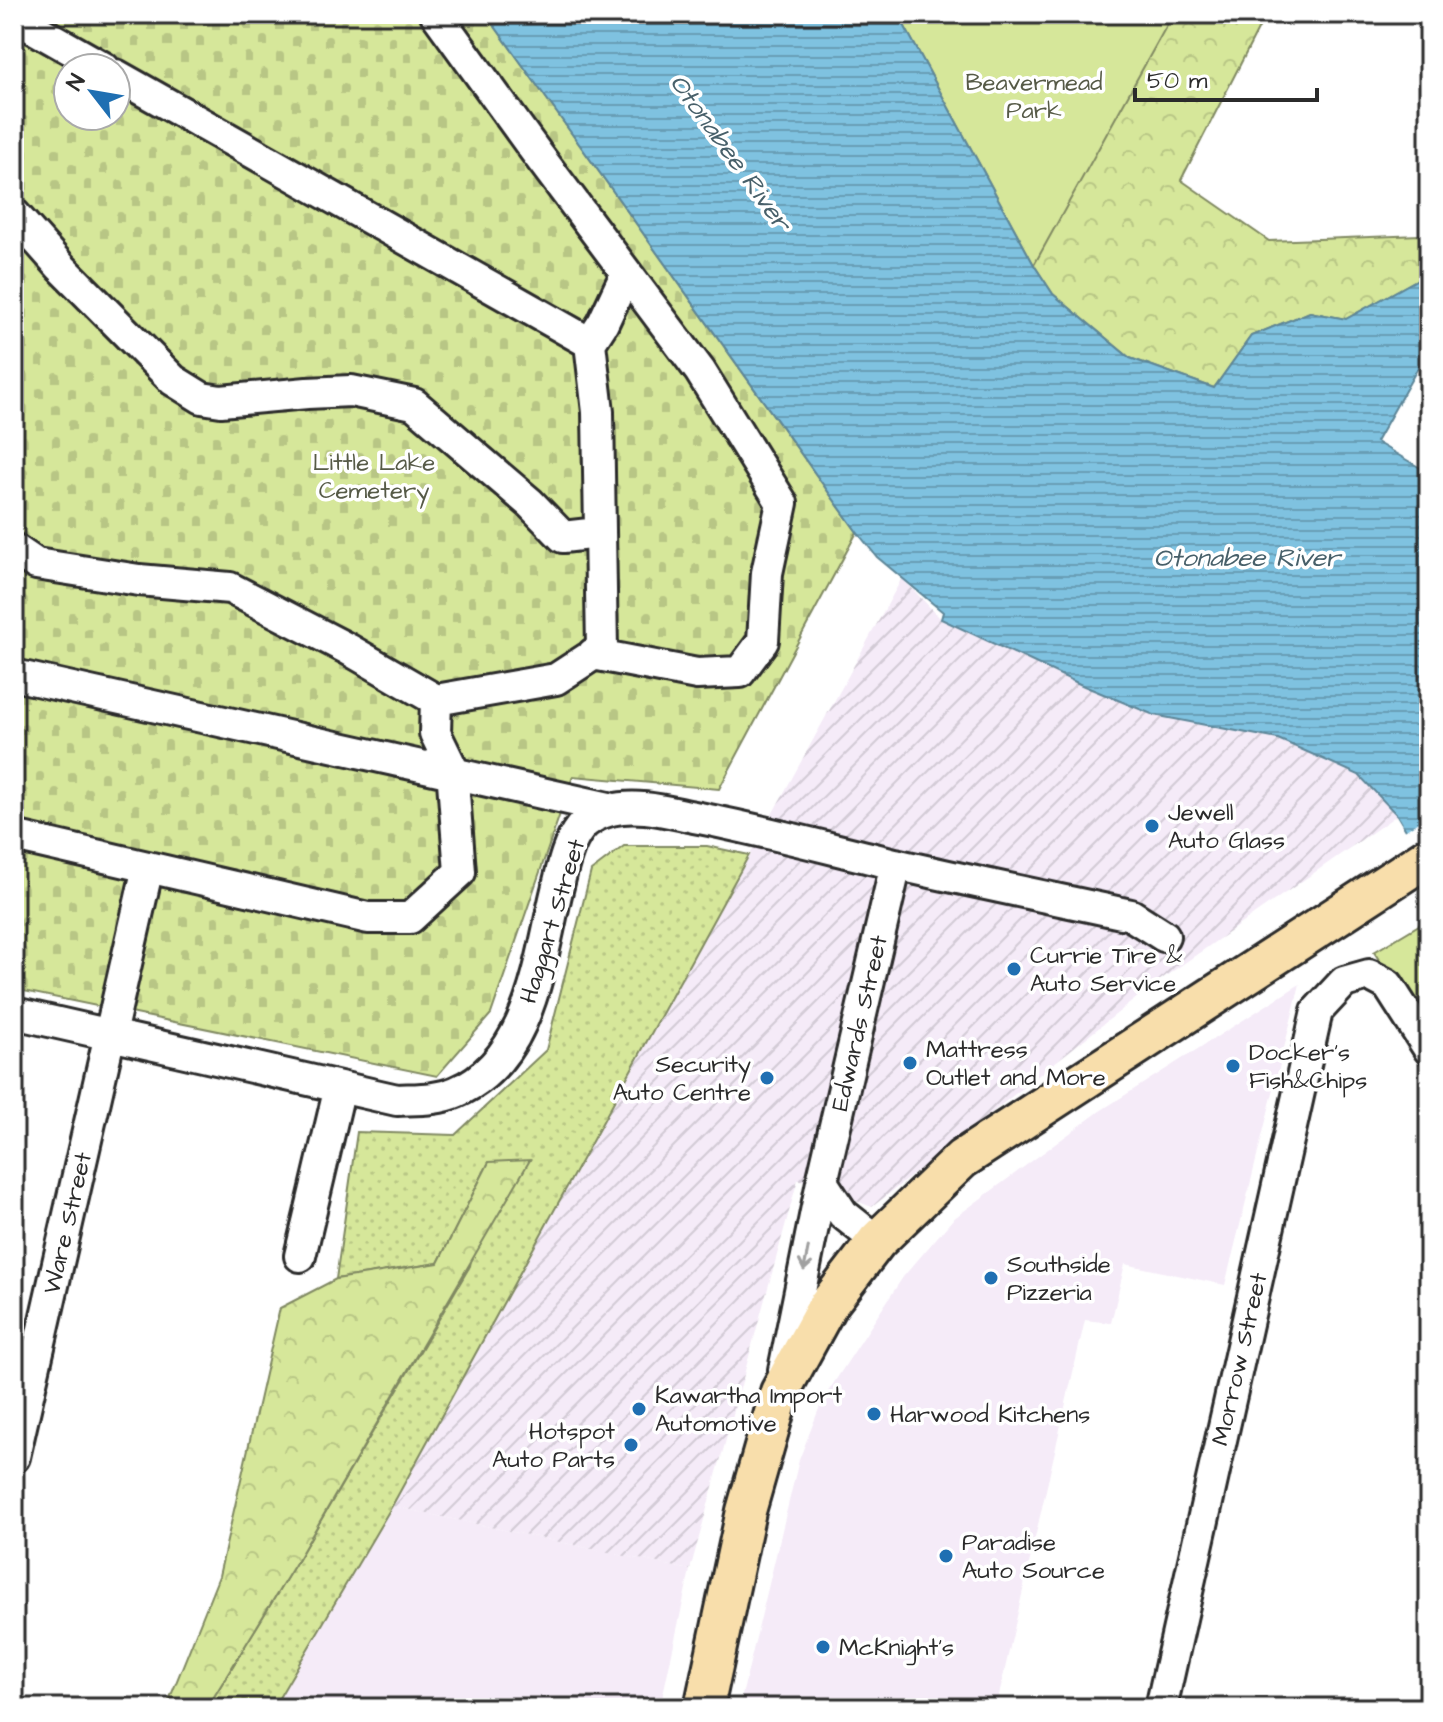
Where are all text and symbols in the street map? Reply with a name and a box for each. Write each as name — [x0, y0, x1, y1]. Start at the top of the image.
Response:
north arrow — [52, 52, 132, 132]
scale bar — [1135, 52, 1317, 102]
text: 50 m — [1147, 64, 1208, 98]
park label: Beavermead Park — [965, 66, 1103, 128]
water label: Otonabee River — [661, 67, 801, 241]
text: N — [59, 68, 93, 96]
park label: Little Lake Cemetery — [313, 446, 435, 509]
water label: Otonabee River — [1154, 540, 1343, 576]
place label: Jewell Auto Glass — [1168, 796, 1285, 858]
marker: Jewell Auto Glass — [1143, 817, 1161, 835]
street label: Haggart Street — [512, 835, 595, 1008]
street label: Edwards Street — [823, 932, 897, 1114]
place label: Currie Tire & Auto Service — [1030, 939, 1183, 1001]
marker: Currie Tire & Auto Service — [1005, 960, 1023, 978]
place label: Mattress Outlet and More — [926, 1033, 1106, 1095]
place label: Docker's Fish&Chips — [1249, 1036, 1367, 1098]
place label: Security Auto Centre — [613, 1048, 751, 1110]
marker: Mattress Outlet and More — [901, 1054, 919, 1072]
marker: Docker's Fish&Chips — [1224, 1057, 1242, 1075]
marker: Security Auto Centre — [758, 1069, 776, 1087]
street label: Ware Street — [35, 1149, 101, 1298]
one-way arrow — [798, 1245, 813, 1271]
place label: Southside Pizzeria — [1007, 1248, 1111, 1310]
marker: Southside Pizzeria — [982, 1269, 1000, 1287]
street label: Morrow Street — [1204, 1269, 1276, 1449]
place label: Kawartha Import Automotive — [655, 1379, 842, 1441]
place label: Harwood Kitchens — [890, 1398, 1090, 1432]
marker: Kawartha Import Automotive — [630, 1400, 648, 1418]
marker: Harwood Kitchens — [865, 1405, 883, 1423]
place label: Hotspot Auto Parts — [492, 1415, 615, 1477]
marker: Hotspot Auto Parts — [622, 1436, 640, 1454]
place label: Paradise Auto Source — [962, 1526, 1105, 1588]
marker: Paradise Auto Source — [937, 1547, 955, 1565]
place label: McKnight's — [839, 1631, 954, 1666]
marker: McKnight's — [814, 1638, 832, 1656]

